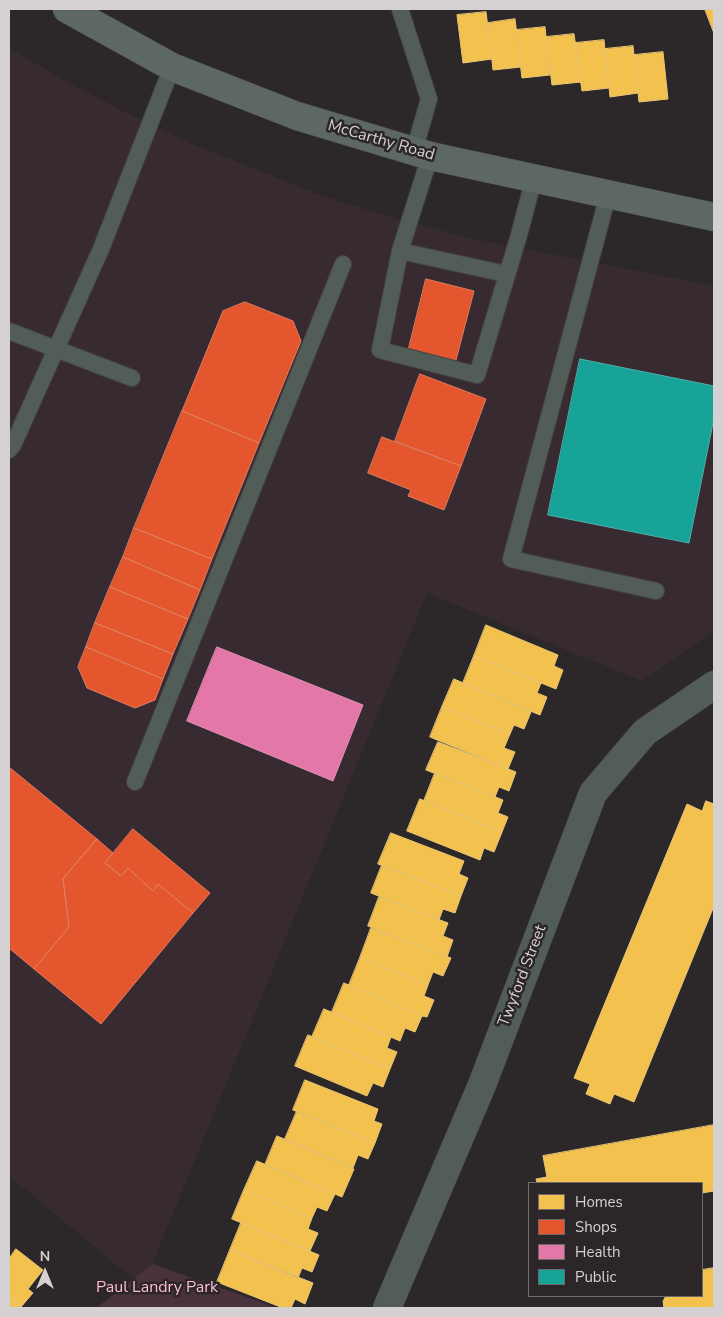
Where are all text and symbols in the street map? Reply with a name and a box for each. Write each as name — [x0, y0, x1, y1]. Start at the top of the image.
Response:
street label: McCarthy Road — [325, 117, 437, 165]
street label: Twyford Street — [495, 922, 551, 1030]
legend — [528, 1182, 703, 1297]
text: Homes — [575, 1192, 623, 1212]
text: Shops — [575, 1217, 617, 1237]
text: Health — [575, 1242, 620, 1262]
north arrow — [20, 1247, 70, 1297]
text: N — [40, 1247, 50, 1266]
text: Public — [575, 1267, 616, 1287]
park label: Paul Landry Park — [96, 1278, 218, 1298]

